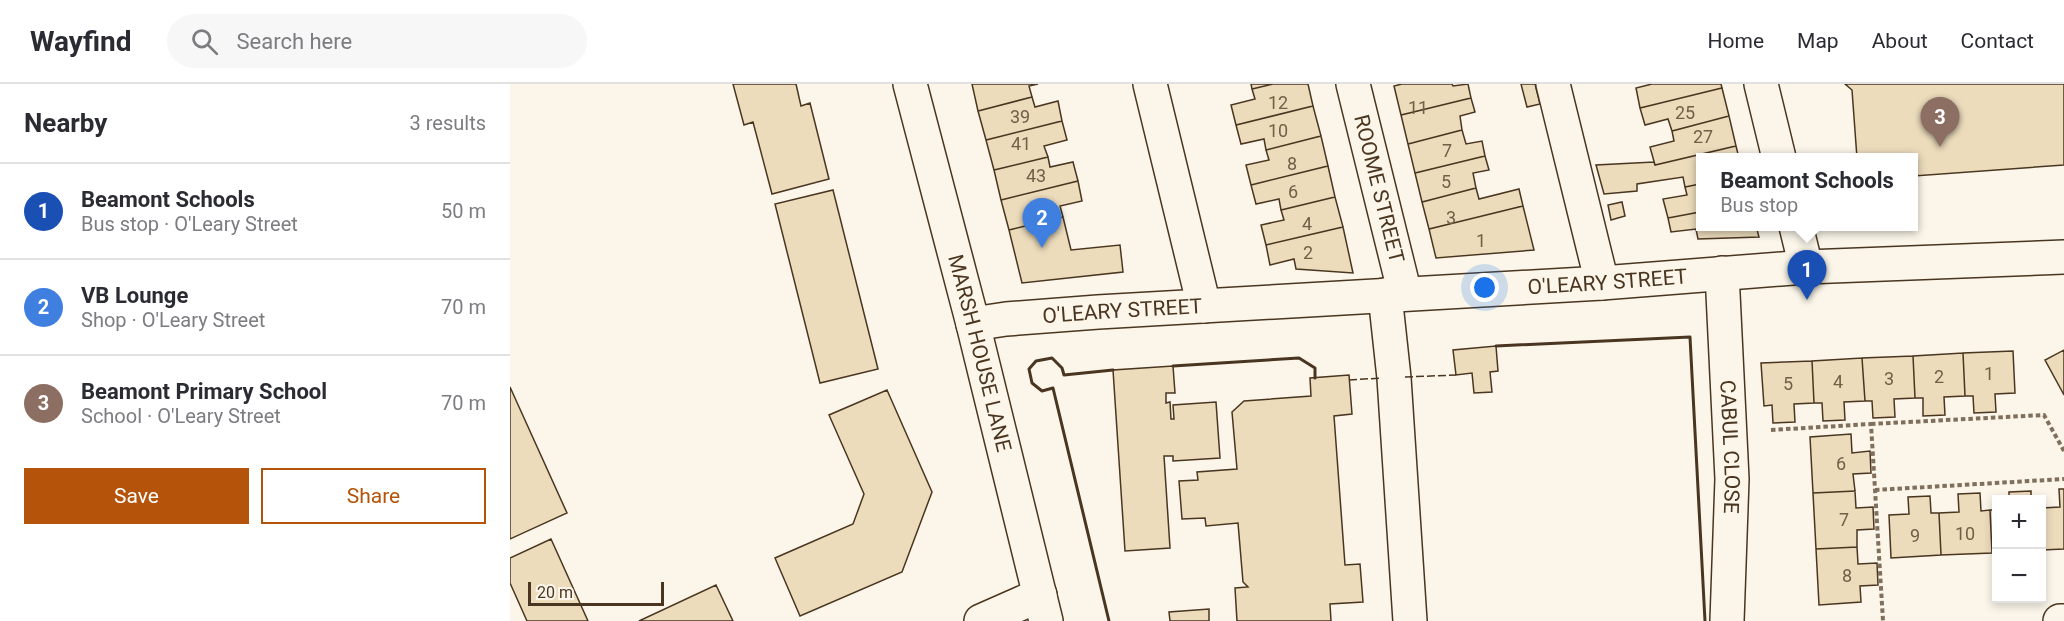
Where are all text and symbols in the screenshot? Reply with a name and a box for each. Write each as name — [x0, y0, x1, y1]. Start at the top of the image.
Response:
search box — [167, 14, 587, 68]
text: Wayfind — [30, 25, 131, 58]
icon: search — [188, 25, 221, 58]
text: Search here — [236, 29, 352, 54]
text: Home — [1708, 29, 1764, 53]
text: Map — [1797, 29, 1839, 53]
text: About — [1872, 29, 1928, 53]
text: Contact — [1961, 29, 2034, 53]
house number: 12 — [1268, 92, 1288, 113]
house number: 11 — [1408, 97, 1428, 118]
pin: 3 — [1920, 98, 1960, 147]
house number: 25 — [1675, 102, 1695, 123]
house number: 39 — [1010, 106, 1030, 127]
text: Nearby — [24, 108, 107, 138]
text: 3 results — [410, 111, 486, 135]
street label: ROOME STREET — [1349, 112, 1409, 266]
house number: 10 — [1268, 120, 1288, 141]
house number: 27 — [1693, 126, 1713, 147]
house number: 41 — [1011, 133, 1031, 154]
house number: 7 — [1442, 140, 1452, 161]
house number: 8 — [1287, 153, 1297, 174]
popup — [1696, 153, 1918, 231]
house number: 43 — [1026, 165, 1046, 186]
text: Beamont Schools — [1720, 168, 1894, 193]
house number: 5 — [1441, 171, 1451, 192]
house number: 6 — [1288, 181, 1298, 202]
text: Beamont Schools — [81, 187, 255, 212]
text: Bus stop — [1720, 193, 1798, 217]
pin: 2 — [1022, 198, 1062, 248]
text: 1 — [38, 199, 49, 223]
text: 50 m — [441, 199, 486, 223]
house number: 3 — [1446, 207, 1456, 228]
text: Bus stop · O'Leary Street — [81, 212, 298, 236]
house number: 4 — [1302, 213, 1312, 234]
house number: 1 — [1476, 230, 1486, 251]
house number: 2 — [1303, 242, 1313, 263]
pin: 1 — [1788, 250, 1826, 300]
street label: MARSH HOUSE LANE — [943, 252, 1016, 454]
street label: O'LEARY STREET — [1527, 264, 1689, 299]
your location — [1470, 273, 1499, 302]
text: VB Lounge — [81, 283, 188, 308]
street label: O'LEARY STREET — [1042, 294, 1203, 328]
text: 2 — [38, 295, 49, 319]
text: 70 m — [441, 295, 486, 319]
text: Shop · O'Leary Street — [81, 308, 265, 332]
house number: 1 — [1984, 363, 1994, 384]
house number: 2 — [1934, 366, 1944, 387]
house number: 3 — [1884, 368, 1894, 389]
house number: 4 — [1833, 371, 1843, 392]
house number: 5 — [1783, 373, 1793, 394]
text: Beamont Primary School — [81, 379, 327, 404]
street label: CABUL CLOSE — [1715, 379, 1744, 514]
text: 3 — [38, 391, 49, 415]
text: 70 m — [441, 391, 486, 415]
text: School · O'Leary Street — [81, 404, 281, 428]
house number: 6 — [1836, 453, 1846, 474]
button: Save — [24, 468, 249, 524]
button: Share — [261, 468, 486, 524]
map controls — [1992, 495, 2046, 603]
button: + — [1992, 495, 2046, 549]
house number: 7 — [1839, 509, 1849, 530]
house number: 10 — [1955, 523, 1975, 544]
house number: 9 — [1910, 525, 1920, 546]
button: − — [1992, 549, 2046, 603]
house number: 8 — [1842, 565, 1852, 586]
scale bar — [528, 579, 664, 606]
text: 20 m — [537, 583, 573, 602]

